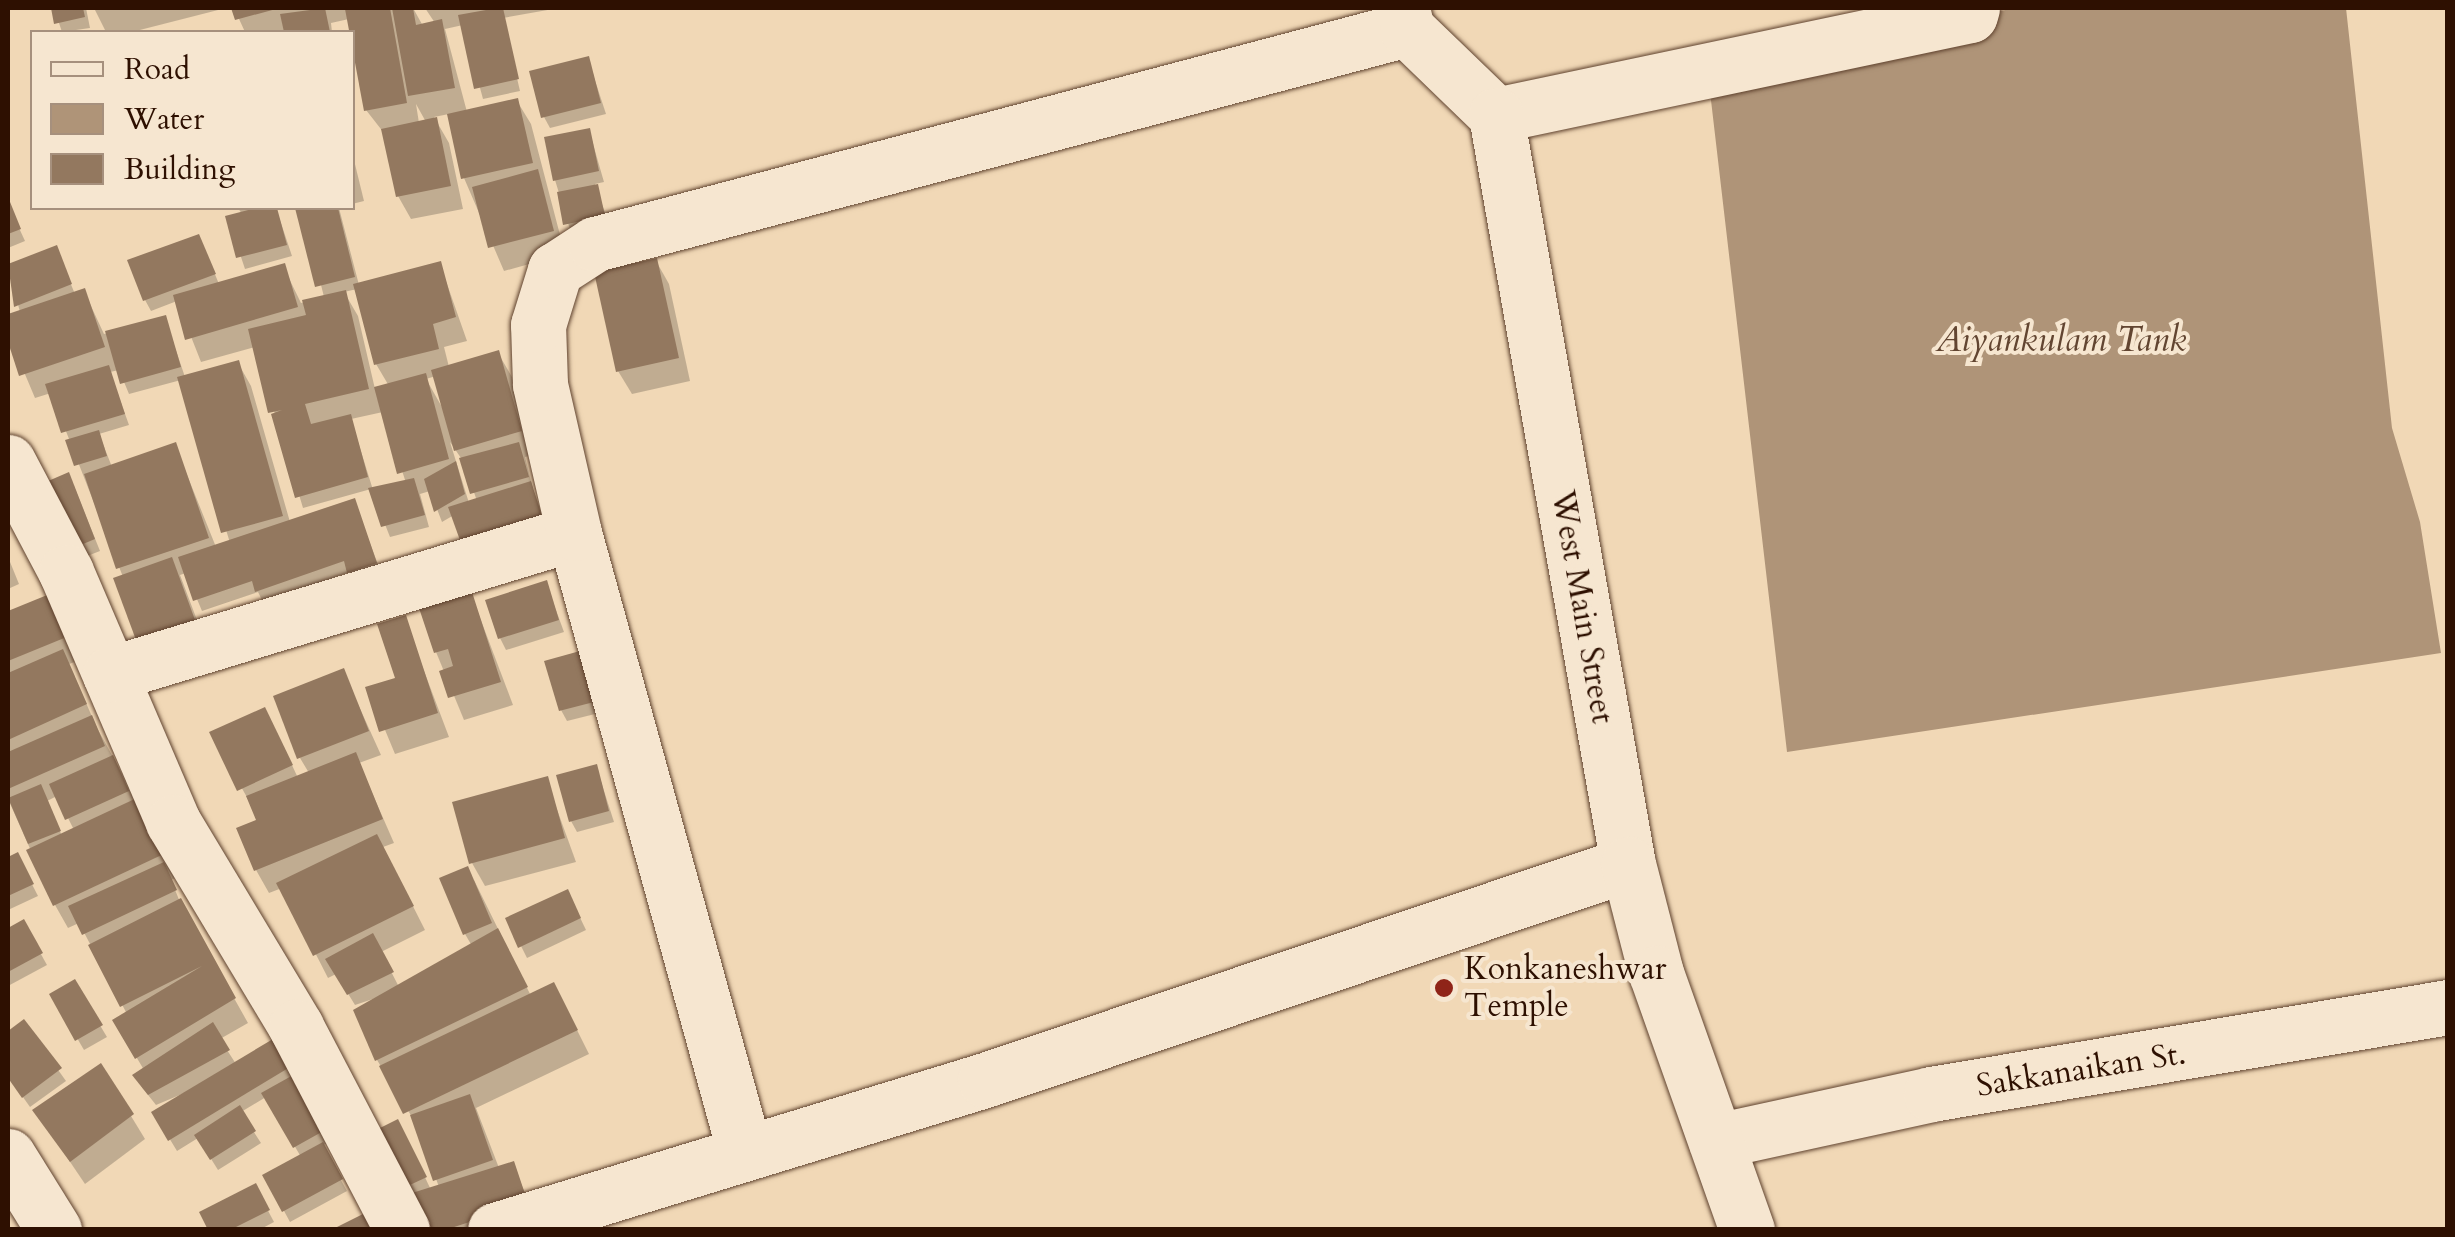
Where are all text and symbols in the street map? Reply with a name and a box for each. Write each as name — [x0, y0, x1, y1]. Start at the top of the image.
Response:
legend — [30, 30, 355, 210]
text: Road — [124, 49, 190, 90]
text: Water — [124, 99, 204, 140]
text: Building — [124, 149, 235, 190]
water label: Aiyankulam Tank — [1936, 319, 2186, 361]
street label: West Main Street — [1543, 487, 1621, 727]
place label: Konkaneshwar Temple — [1464, 951, 1666, 1026]
marker: Konkaneshwar Temple — [1433, 977, 1455, 999]
street label: Sakkanaikan St. — [1974, 1035, 2188, 1105]

